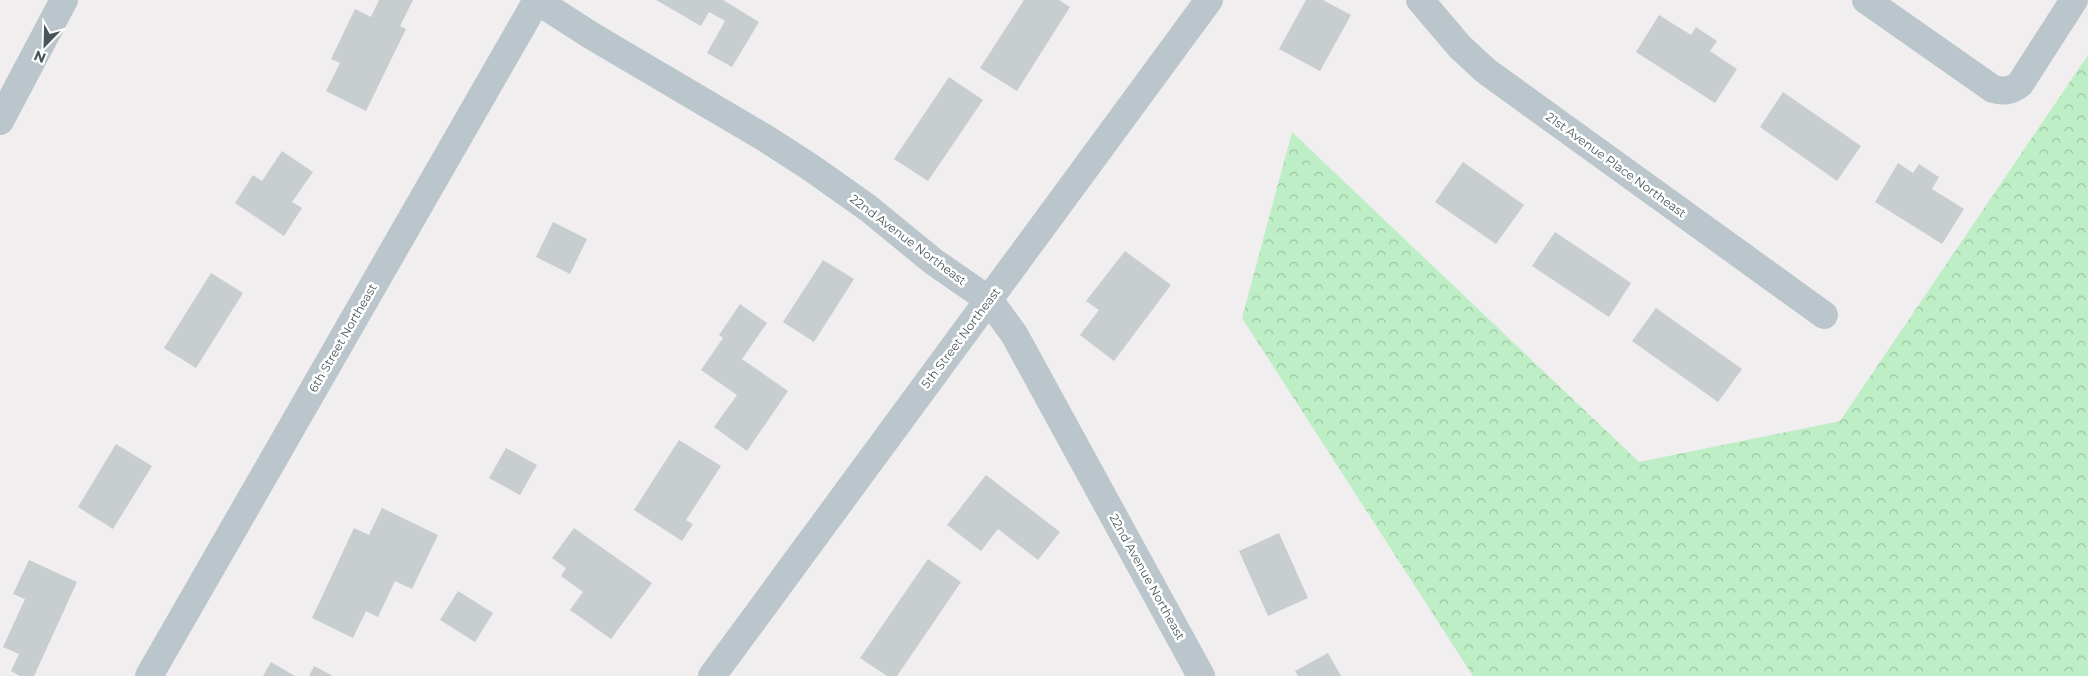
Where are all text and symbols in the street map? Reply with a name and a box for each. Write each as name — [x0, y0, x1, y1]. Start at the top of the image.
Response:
north arrow — [20, 20, 70, 70]
text: N — [31, 46, 49, 67]
street label: 21st Avenue Place Northeast — [1543, 109, 1689, 221]
street label: 22nd Avenue Northeast — [847, 191, 969, 288]
street label: 6th Street Northeast — [305, 281, 380, 395]
street label: 5th Street Northeast — [918, 284, 1004, 391]
street label: 22nd Avenue Northeast — [1107, 511, 1188, 642]

